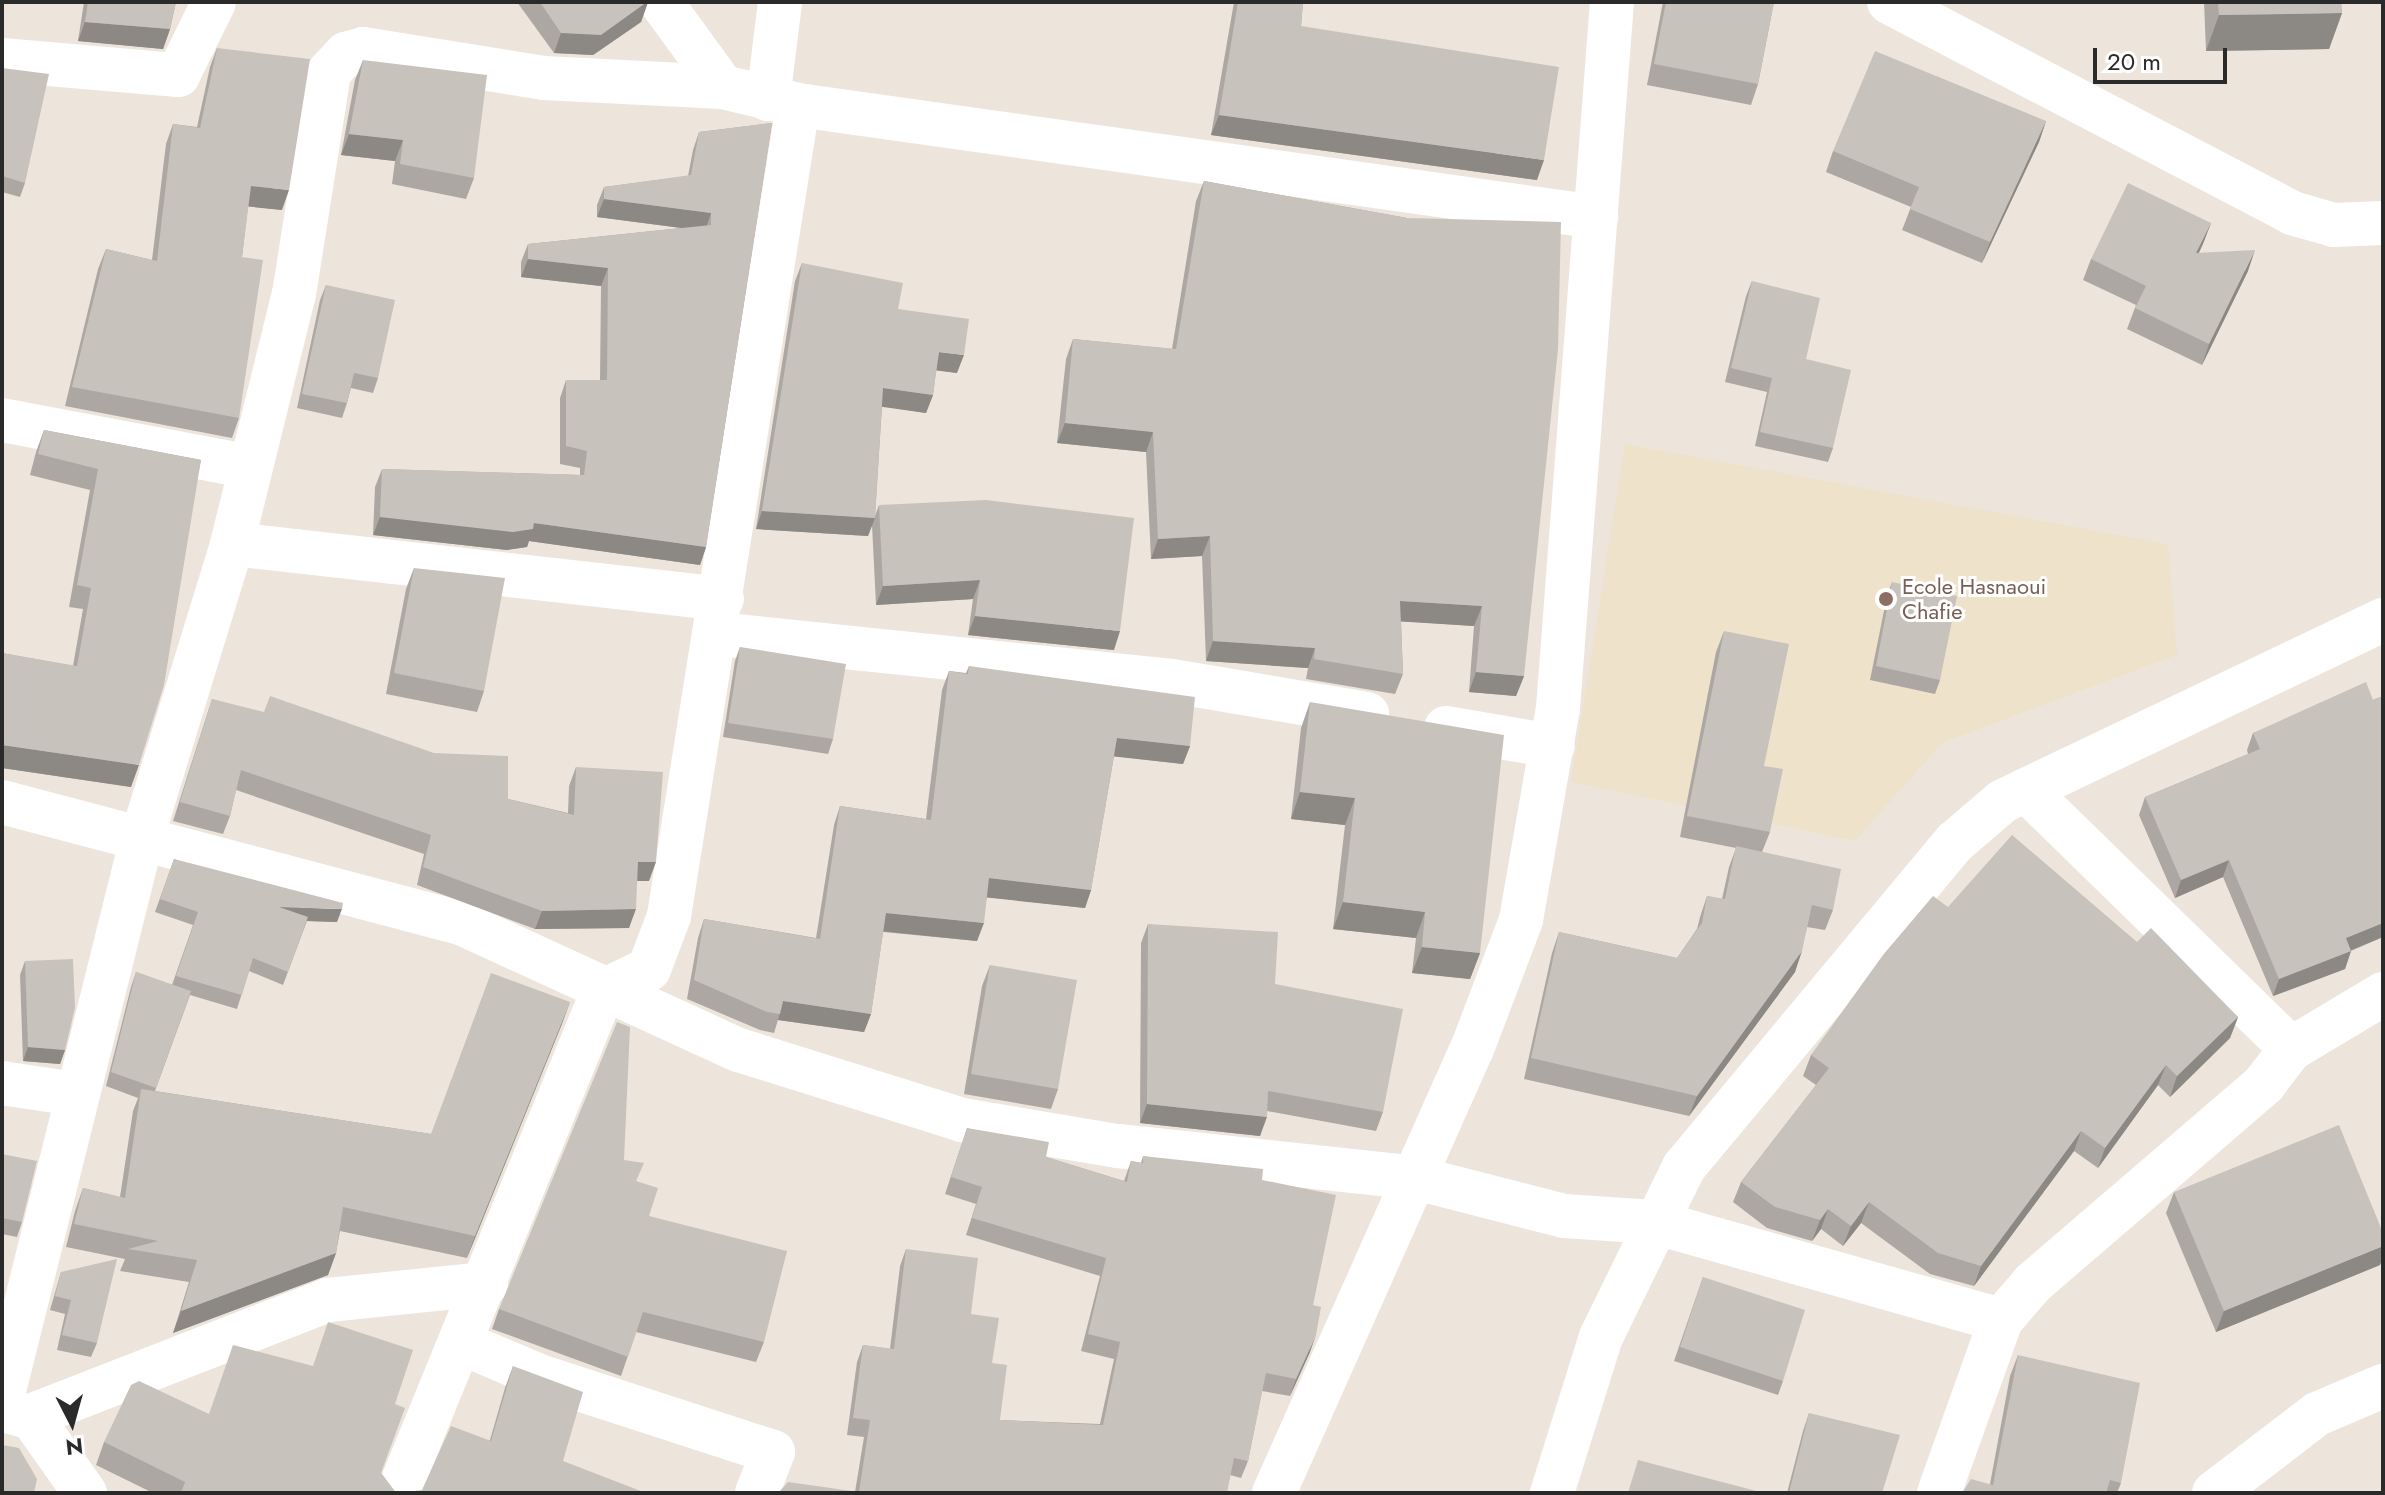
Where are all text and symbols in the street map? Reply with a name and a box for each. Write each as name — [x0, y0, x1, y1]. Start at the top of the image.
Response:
scale bar — [2097, 32, 2231, 82]
text: 20 m — [2107, 44, 2161, 79]
place label: Ecole Hasnaoui Chafie — [1902, 573, 2046, 624]
marker: Ecole Hasnaoui Chafie — [1877, 590, 1895, 608]
north arrow — [32, 1383, 112, 1463]
text: N — [64, 1430, 85, 1464]

